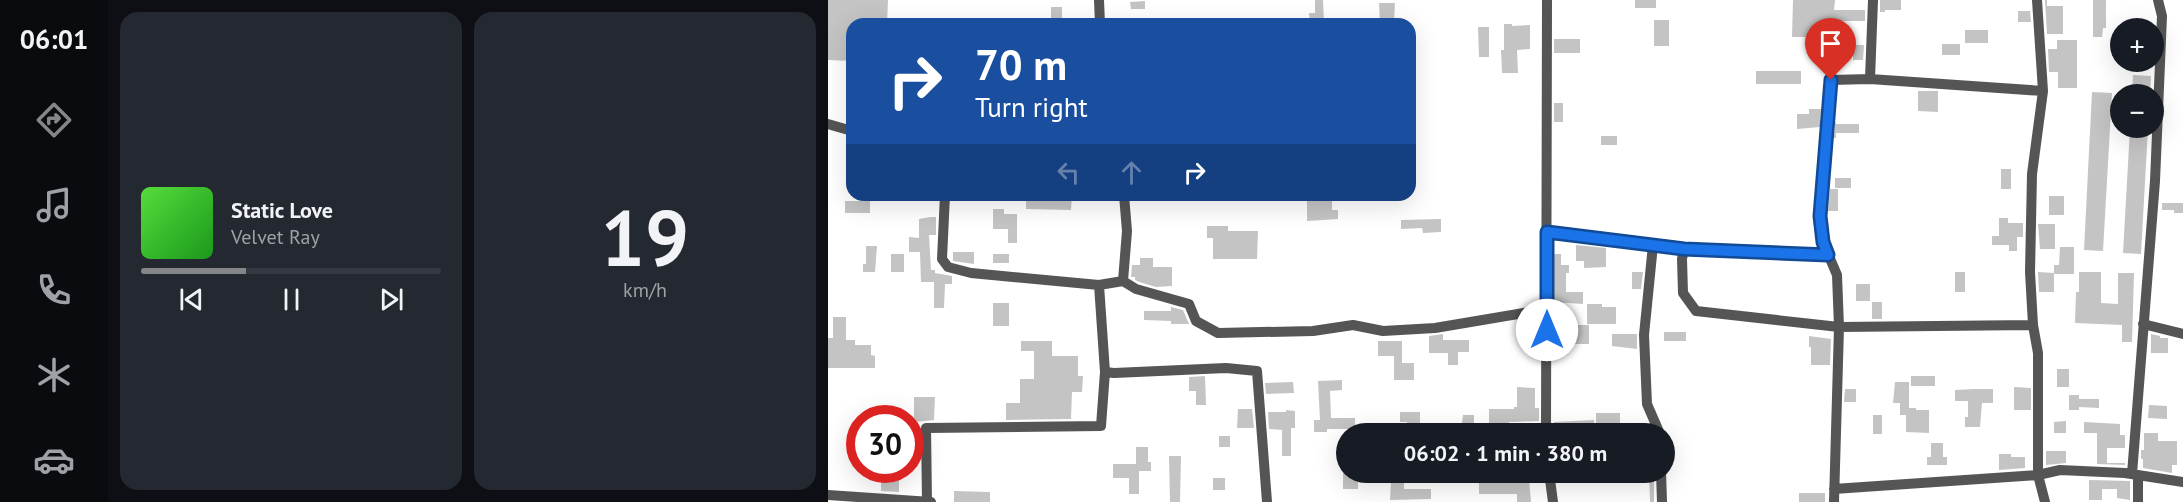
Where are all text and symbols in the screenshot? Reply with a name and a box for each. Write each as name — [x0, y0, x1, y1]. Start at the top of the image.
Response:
pin — [1805, 18, 1856, 80]
map controls — [2110, 18, 2164, 138]
button: + — [2110, 18, 2164, 72]
text: 06:01 — [20, 22, 88, 56]
icon: arrive — [1814, 27, 1847, 60]
text: 70 m — [975, 37, 1067, 92]
icon: right — [876, 42, 954, 120]
button: − — [2110, 84, 2164, 138]
text: Turn right — [975, 90, 1088, 124]
icon: directions — [33, 99, 75, 141]
icon: left — [1052, 156, 1085, 189]
icon: ahead — [1115, 156, 1148, 189]
icon: right — [1178, 156, 1211, 189]
icon: music — [33, 184, 75, 226]
text: 19 — [601, 187, 689, 288]
text: Static Love — [231, 196, 333, 224]
text: Velvet Ray — [231, 224, 320, 250]
icon: phone — [33, 269, 75, 311]
text: km/h — [623, 277, 667, 303]
icon: previous — [175, 283, 208, 316]
icon: pause — [275, 283, 308, 316]
icon: next — [375, 283, 408, 316]
position arrow — [1515, 298, 1579, 362]
icon: climate — [33, 354, 75, 396]
speed limit sign: 30 — [846, 405, 924, 483]
icon: car — [33, 439, 75, 481]
text: 06:02 · 1 min · 380 m — [1404, 439, 1607, 467]

